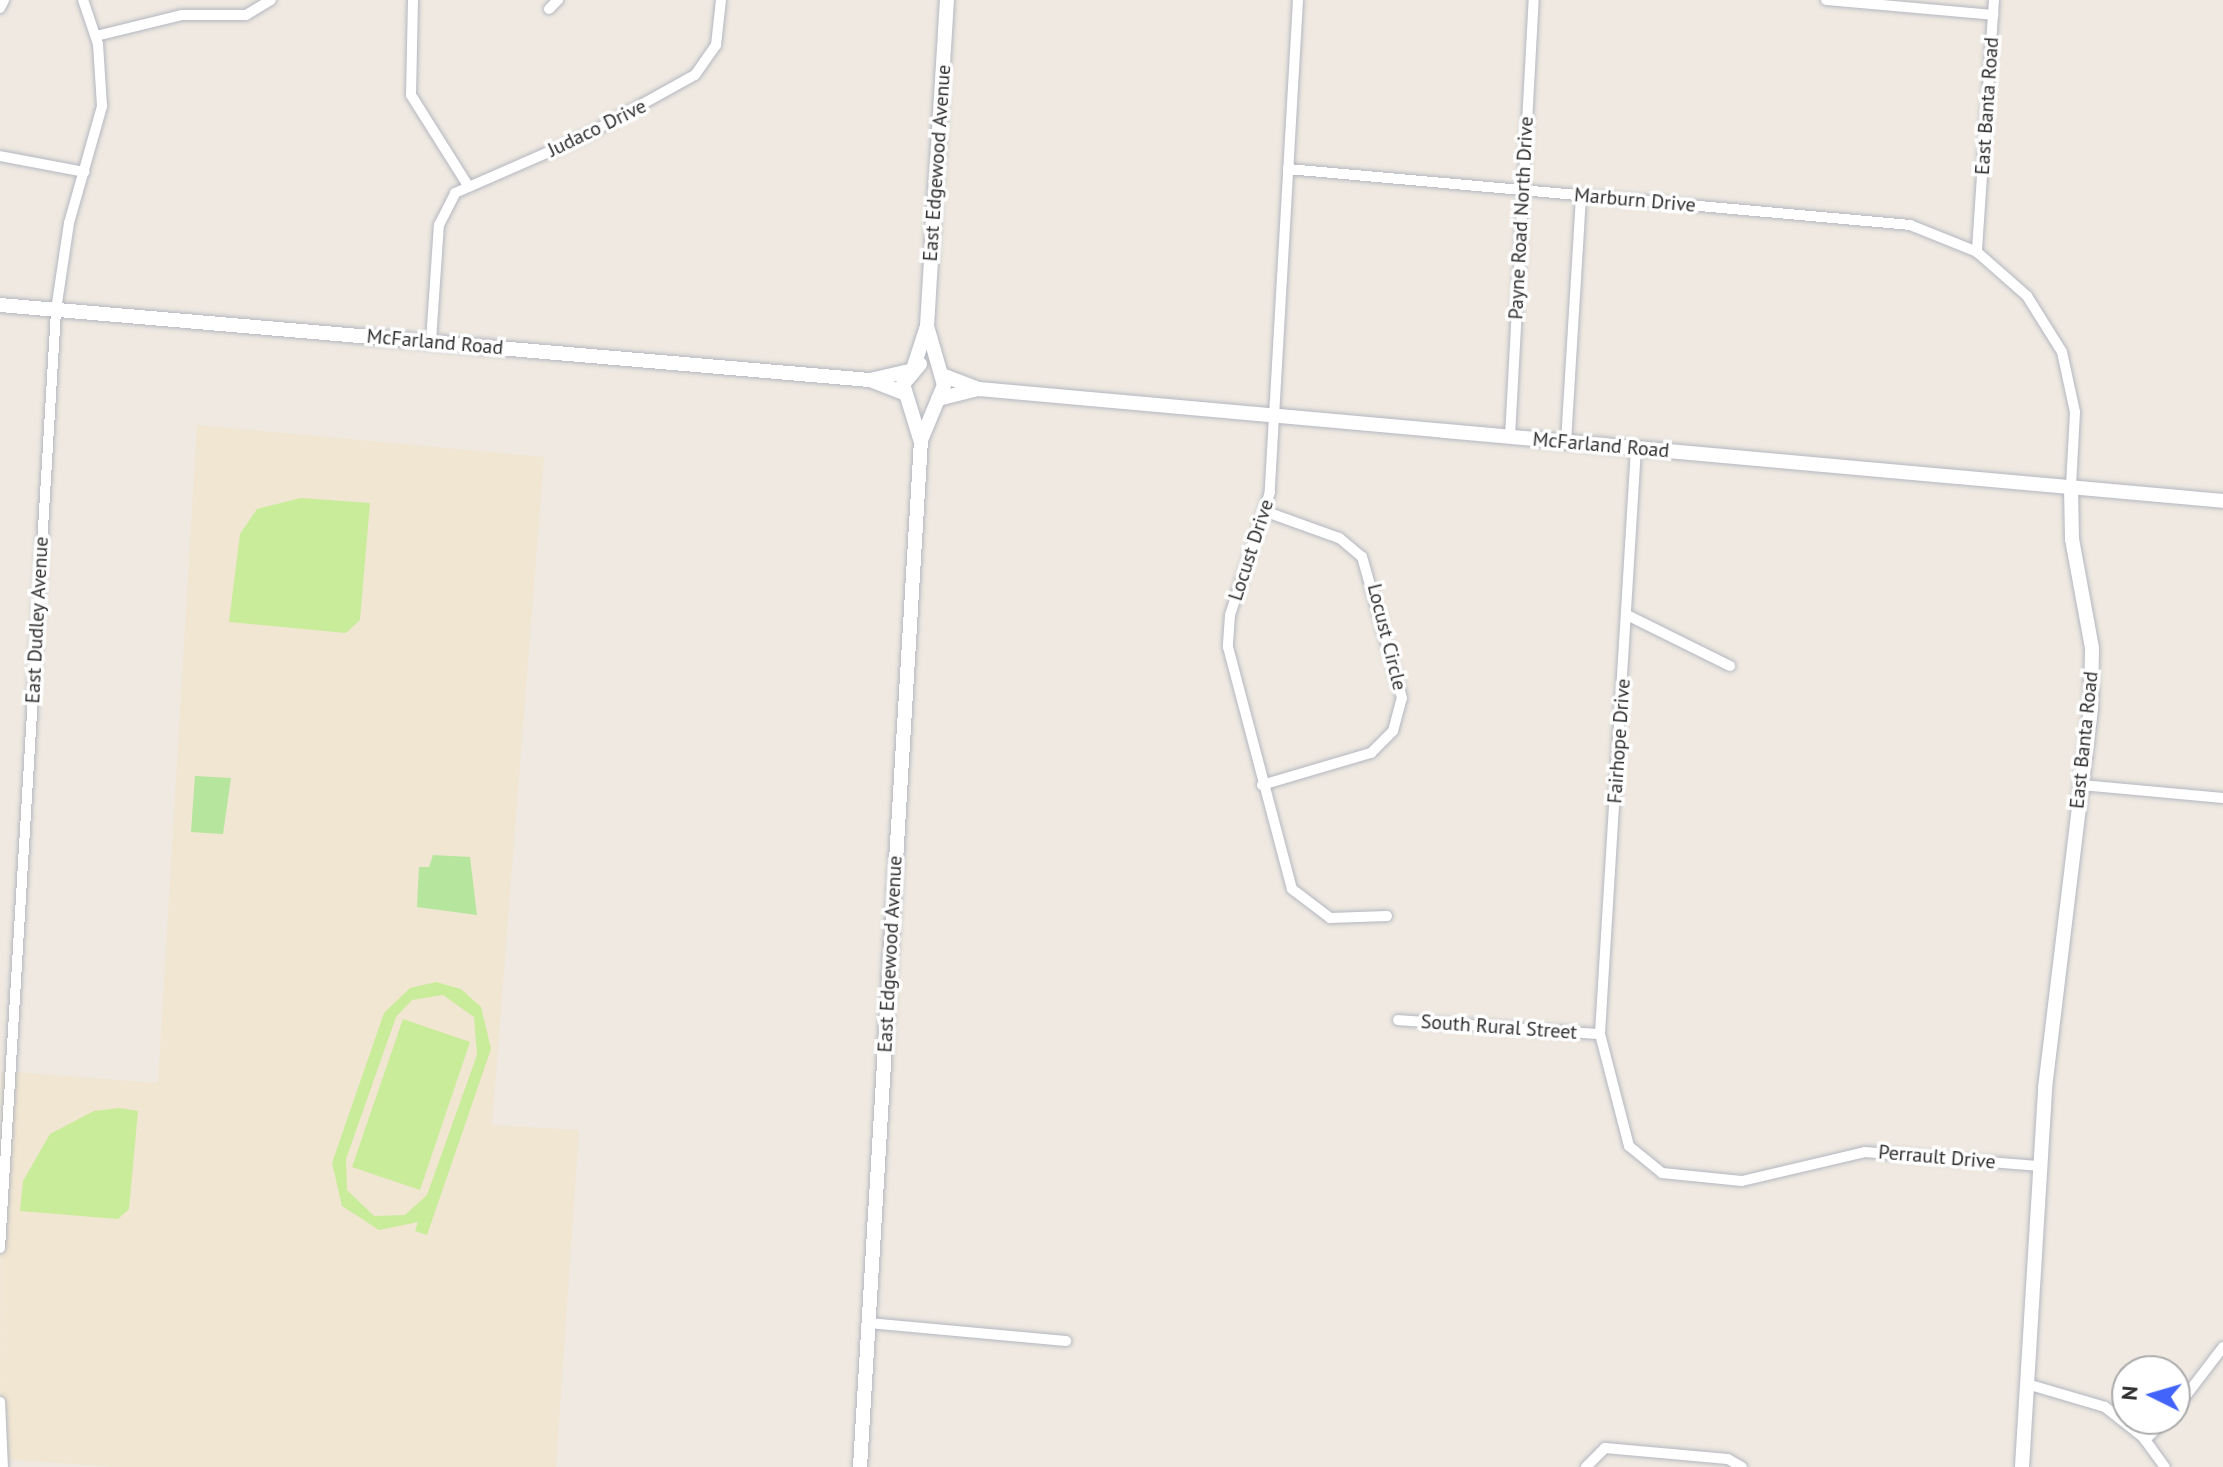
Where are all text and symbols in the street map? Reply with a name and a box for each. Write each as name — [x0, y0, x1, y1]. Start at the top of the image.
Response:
street label: East Banta Road — [1970, 36, 2004, 176]
street label: East Edgewood Avenue — [918, 63, 956, 263]
street label: Judaco Drive — [544, 94, 650, 162]
street label: Payne Road North Drive — [1504, 116, 1538, 320]
street label: Marburn Drive — [1573, 183, 1697, 217]
street label: McFarland Road — [366, 324, 504, 360]
street label: McFarland Road — [1532, 427, 1670, 463]
street label: Locust Drive — [1223, 496, 1279, 604]
street label: East Dudley Avenue — [21, 535, 53, 705]
street label: Locust Circle — [1362, 581, 1412, 693]
street label: East Banta Road — [2065, 670, 2103, 810]
street label: Fairhope Drive — [1603, 678, 1635, 804]
street label: East Edgewood Avenue — [873, 855, 907, 1053]
street label: South Rural Street — [1420, 1010, 1578, 1044]
street label: Perrault Drive — [1877, 1140, 1997, 1174]
north arrow — [2111, 1355, 2191, 1435]
text: N — [2115, 1385, 2144, 1402]

